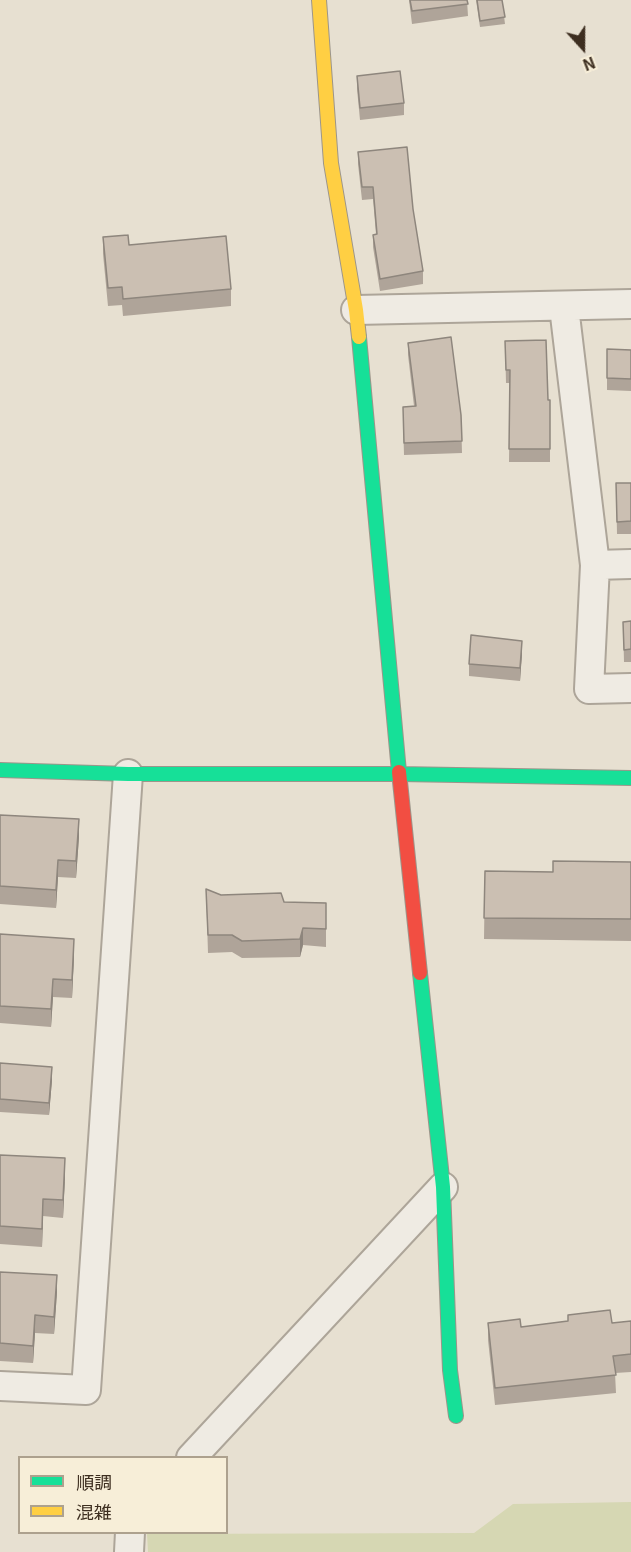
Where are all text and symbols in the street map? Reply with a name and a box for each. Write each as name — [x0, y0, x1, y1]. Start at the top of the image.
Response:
north arrow — [553, 18, 613, 78]
text: N — [580, 51, 599, 78]
legend — [18, 1456, 228, 1534]
text: 順調 — [76, 1468, 112, 1494]
text: 混雑 — [76, 1498, 112, 1524]

